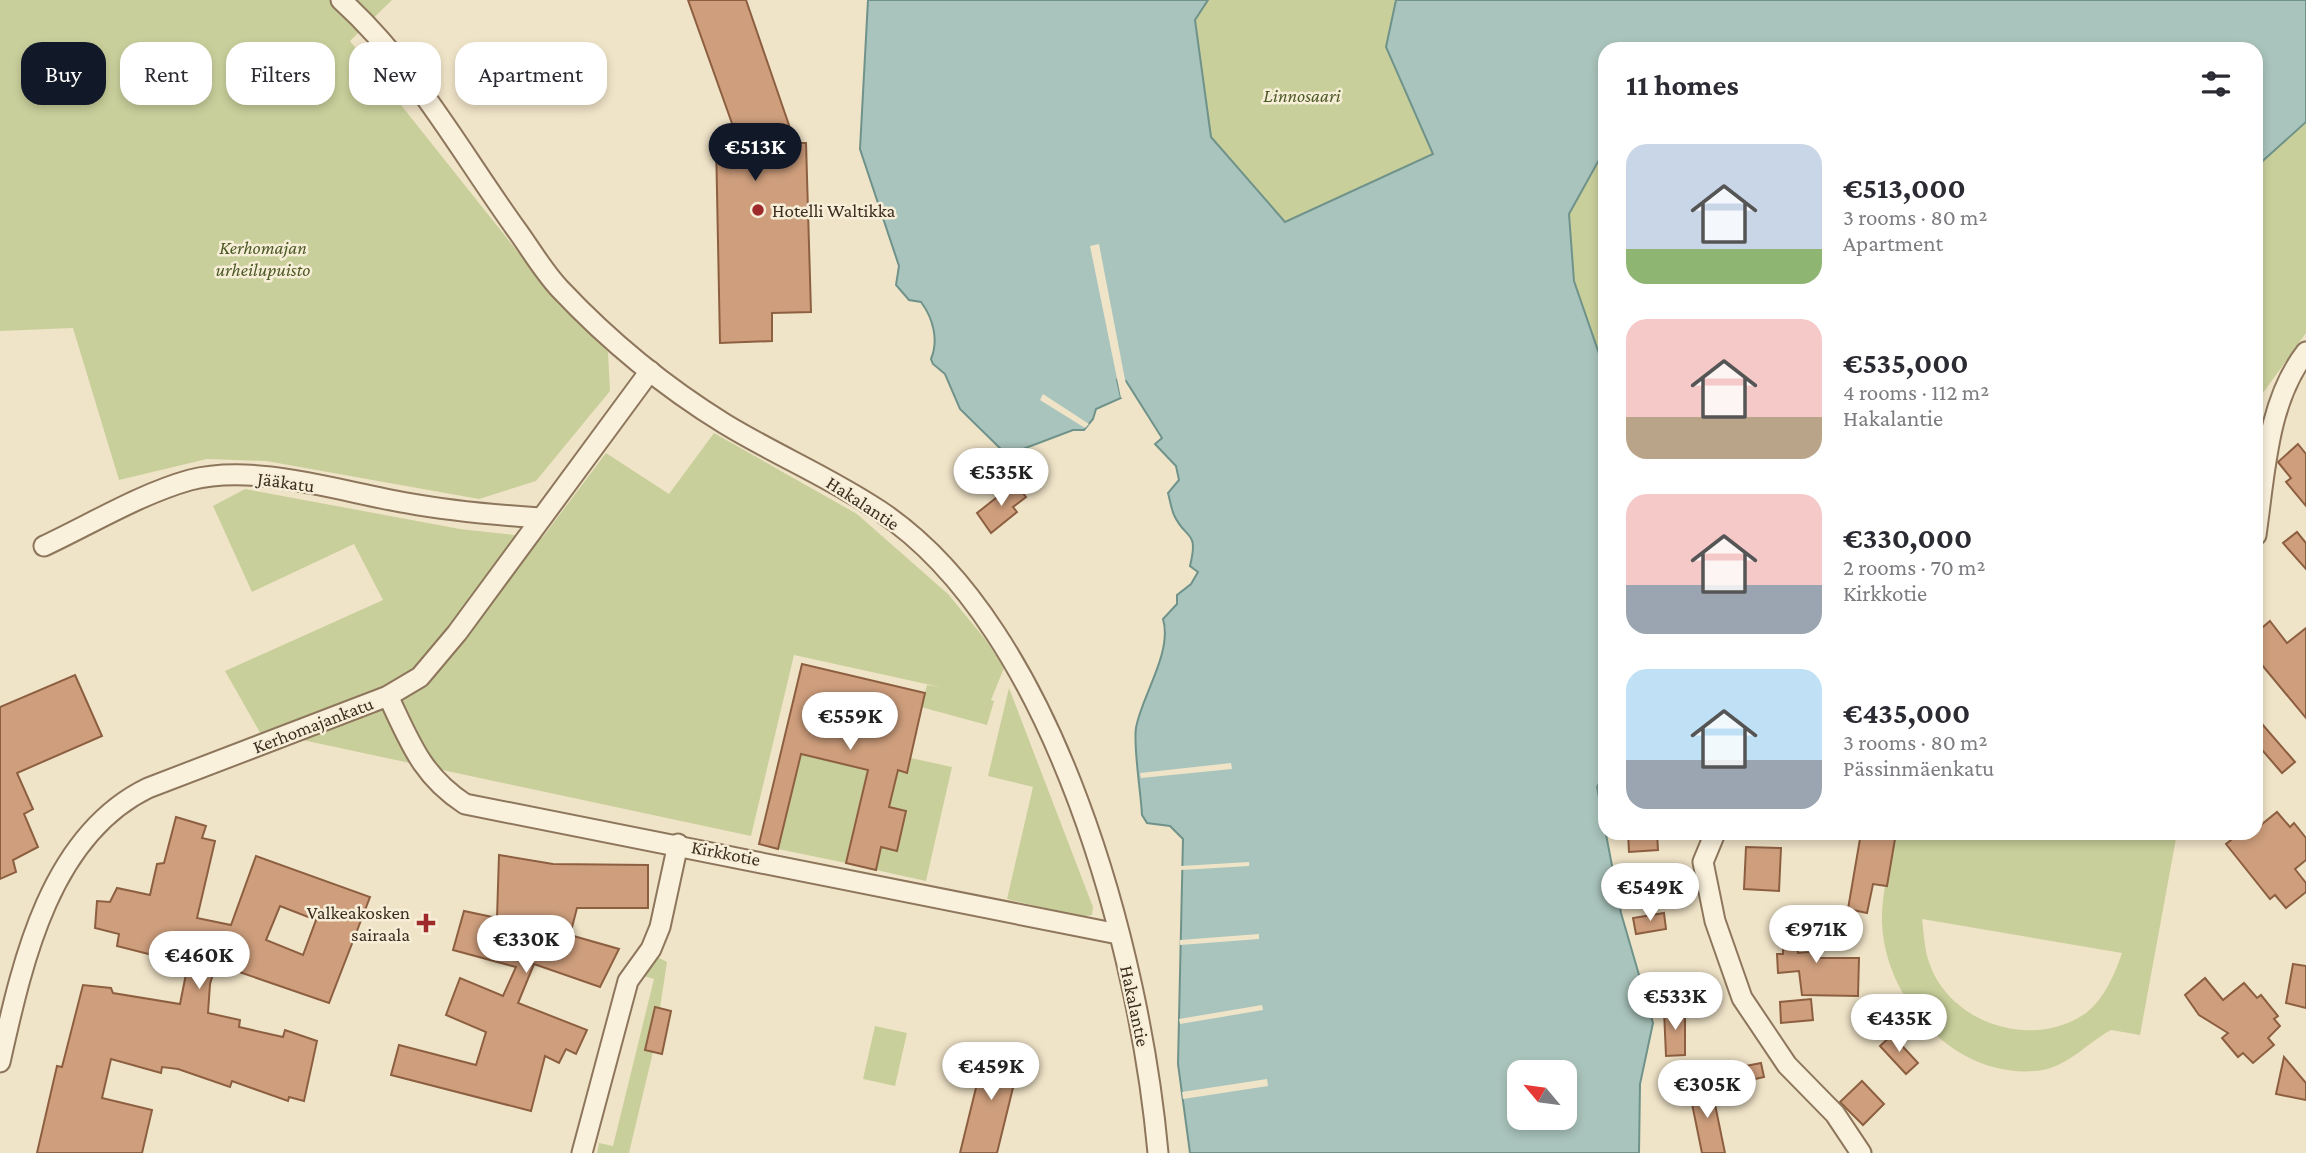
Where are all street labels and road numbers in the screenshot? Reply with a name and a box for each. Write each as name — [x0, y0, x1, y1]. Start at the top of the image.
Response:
street label: Jääkatu — [254, 467, 316, 496]
street label: Hakalantie — [823, 472, 903, 534]
street label: Kerhomajankatu — [250, 692, 376, 759]
street label: Kirkkotie — [690, 836, 762, 870]
street label: Hakalantie — [1116, 963, 1154, 1049]

